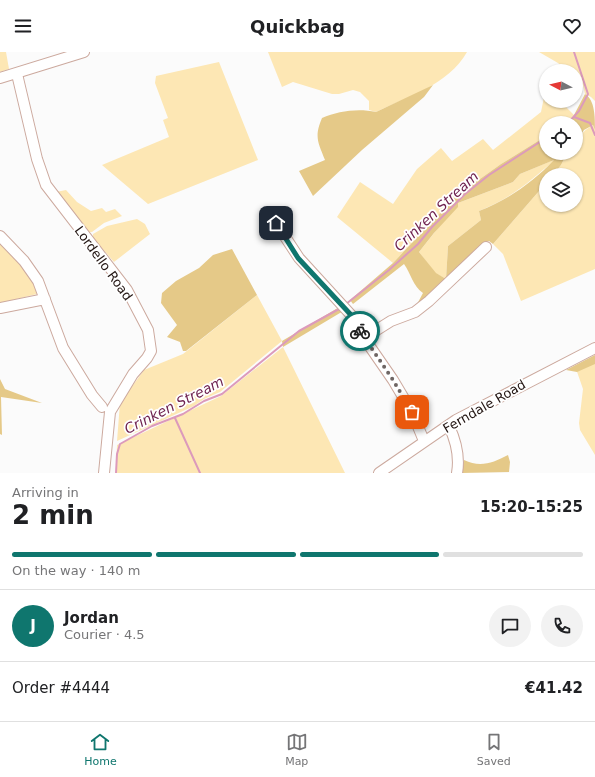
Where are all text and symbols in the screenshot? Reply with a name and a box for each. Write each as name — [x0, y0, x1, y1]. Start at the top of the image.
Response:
icon: menu — [12, 15, 34, 37]
icon: heart — [561, 15, 583, 37]
text: Quickbag — [250, 16, 345, 37]
north arrow — [539, 64, 583, 108]
map controls — [539, 64, 583, 212]
button: locate — [539, 116, 583, 160]
water label: Crinken Stream — [391, 168, 481, 254]
button: layers — [539, 168, 583, 212]
pin — [259, 206, 293, 240]
icon: home — [265, 212, 287, 234]
street label: Lordello Road — [72, 223, 136, 303]
courier — [340, 311, 380, 351]
icon: bike — [349, 320, 371, 342]
water label: Crinken Stream — [122, 373, 226, 437]
street label: Ferndale Road — [440, 377, 528, 436]
pin — [395, 395, 429, 429]
icon: bag — [401, 401, 423, 423]
text: Arriving in — [12, 485, 79, 500]
text: 15:20–15:25 — [480, 498, 583, 516]
text: 2 min — [12, 500, 94, 530]
text: On the way · 140 m — [12, 563, 140, 578]
button: chat — [489, 605, 531, 647]
button: phone — [541, 605, 583, 647]
text: Jordan — [64, 609, 119, 627]
text: J — [30, 617, 36, 635]
text: Courier · 4.5 — [64, 627, 145, 642]
text: Order #4444 — [12, 679, 110, 697]
text: €41.42 — [525, 679, 583, 697]
tab: Home — [84, 731, 117, 768]
tab: Map — [285, 731, 308, 768]
tab: Saved — [477, 731, 511, 768]

